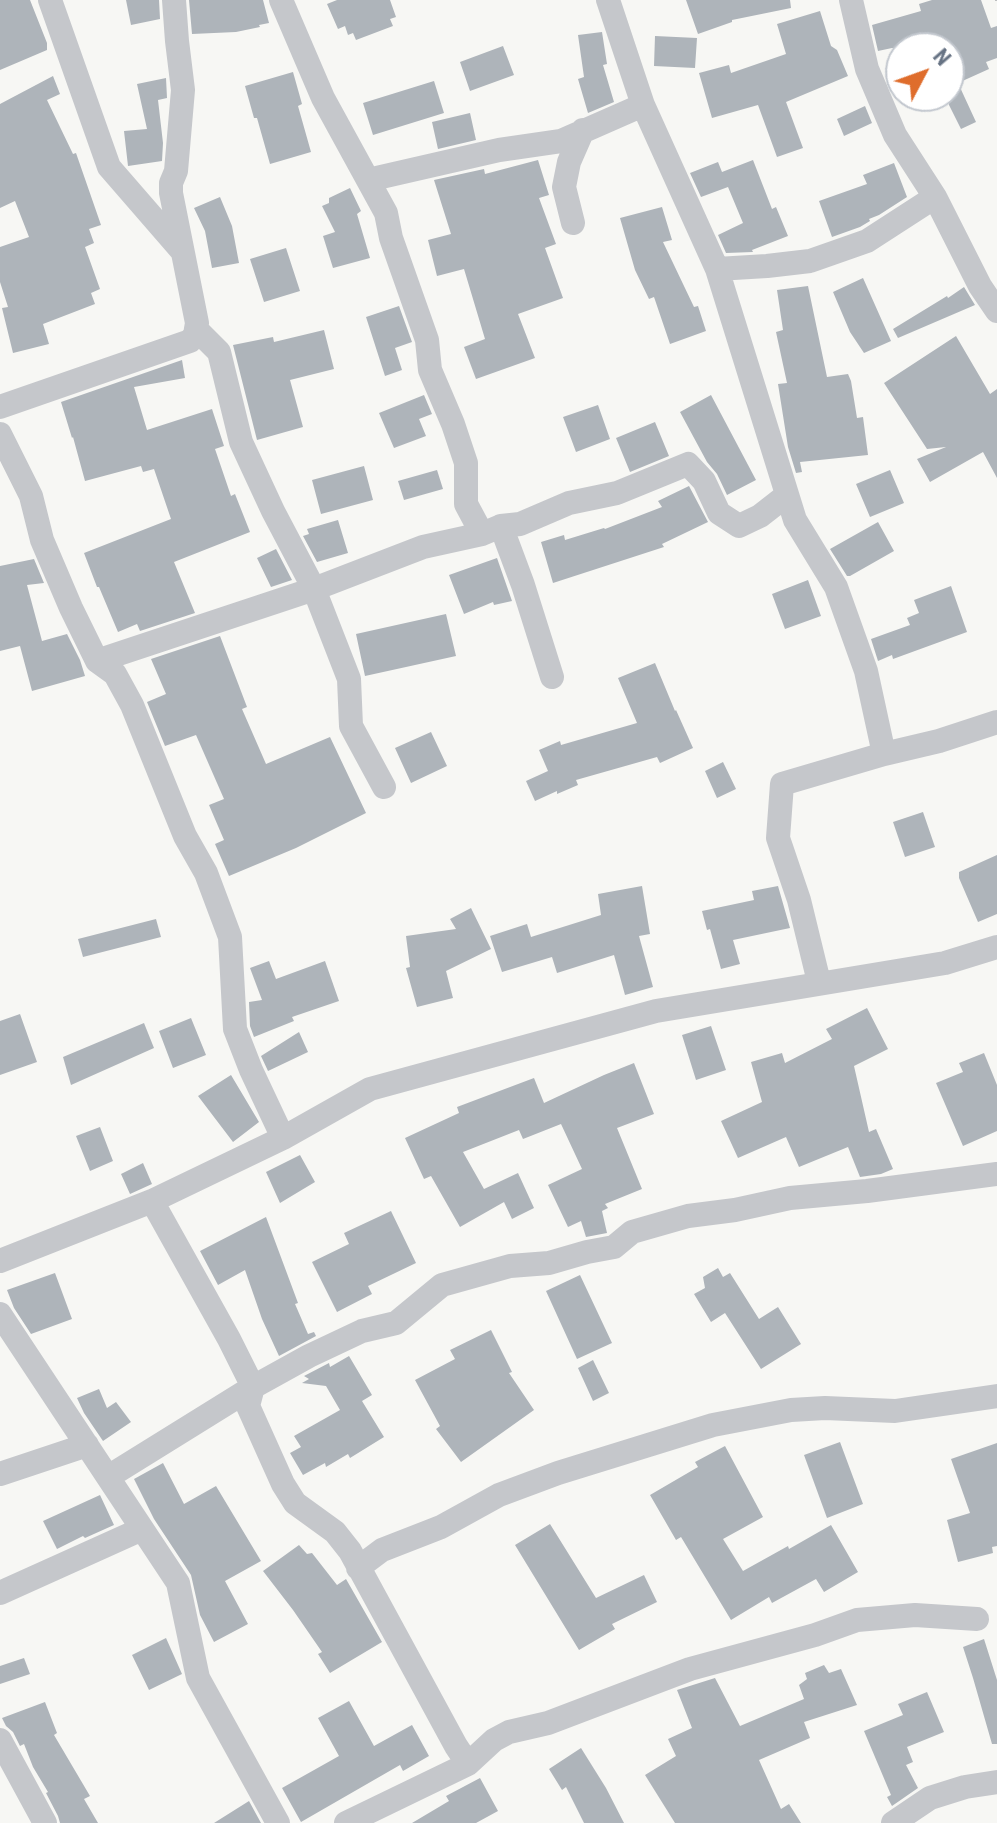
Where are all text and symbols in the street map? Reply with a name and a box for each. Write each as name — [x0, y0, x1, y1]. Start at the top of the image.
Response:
north arrow — [885, 32, 965, 112]
text: N — [928, 44, 956, 71]

